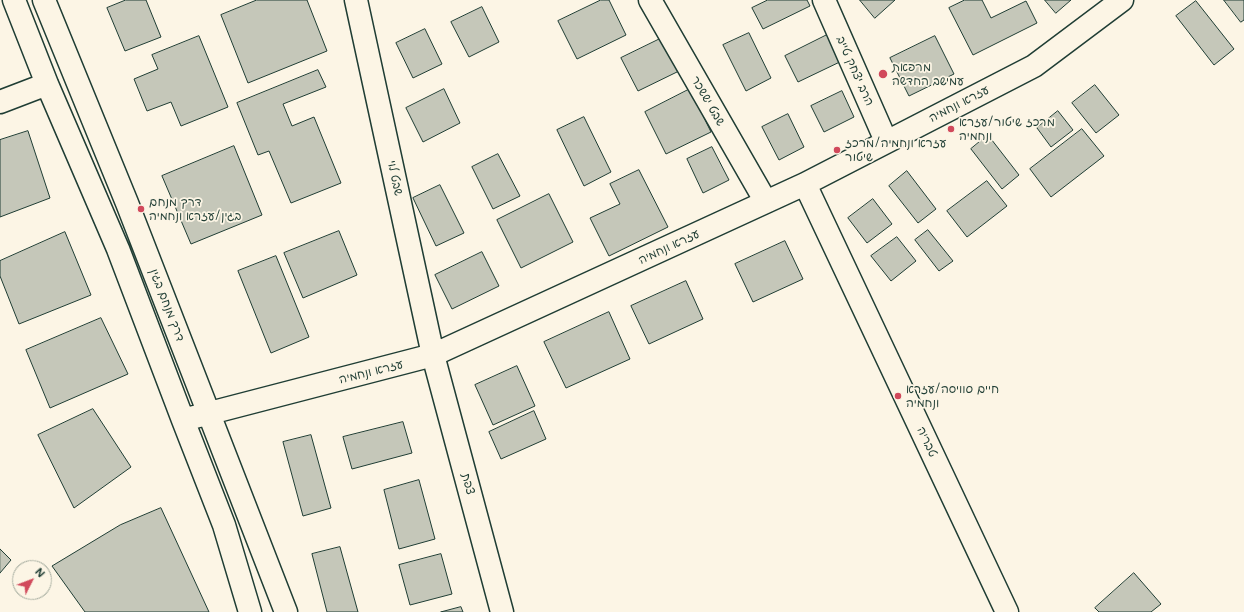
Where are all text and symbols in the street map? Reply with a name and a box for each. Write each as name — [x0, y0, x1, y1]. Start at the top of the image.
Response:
street label: הרב יצחק טייב — [833, 34, 877, 108]
place label: מרפאת עמישב החדשה — [892, 60, 964, 88]
marker: מרפאת עמישב החדשה — [877, 68, 889, 80]
street label: שבט יששכר — [688, 74, 728, 128]
street label: עזרא ונחמיה — [926, 83, 992, 125]
place label: מרכז שיטור/עזרא ונחמיה — [959, 115, 1055, 143]
marker: מרכז שיטור/עזרא ונחמיה — [946, 124, 956, 134]
place label: עזרא ונחמיה/מרכז שיטור — [845, 136, 946, 164]
marker: עזרא ונחמיה/מרכז שיטור — [832, 145, 842, 155]
street label: שבט לוי — [384, 159, 406, 197]
place label: דרך מנחם בגין/עזרא ונחמיה — [149, 195, 241, 223]
marker: דרך מנחם בגין/עזרא ונחמיה — [136, 204, 146, 214]
street label: עזרא ונחמיה — [636, 227, 702, 267]
street label: דרך מנחם בגין — [147, 267, 187, 343]
street label: עזרא ונחמיה — [337, 357, 405, 387]
place label: חיים סוויסה/עזרא ונחמיה — [906, 382, 999, 410]
marker: חיים סוויסה/עזרא ונחמיה — [893, 391, 903, 401]
street label: טבריה — [914, 424, 940, 460]
street label: צפת — [458, 472, 478, 496]
north arrow — [12, 560, 52, 600]
text: N — [32, 564, 49, 580]

